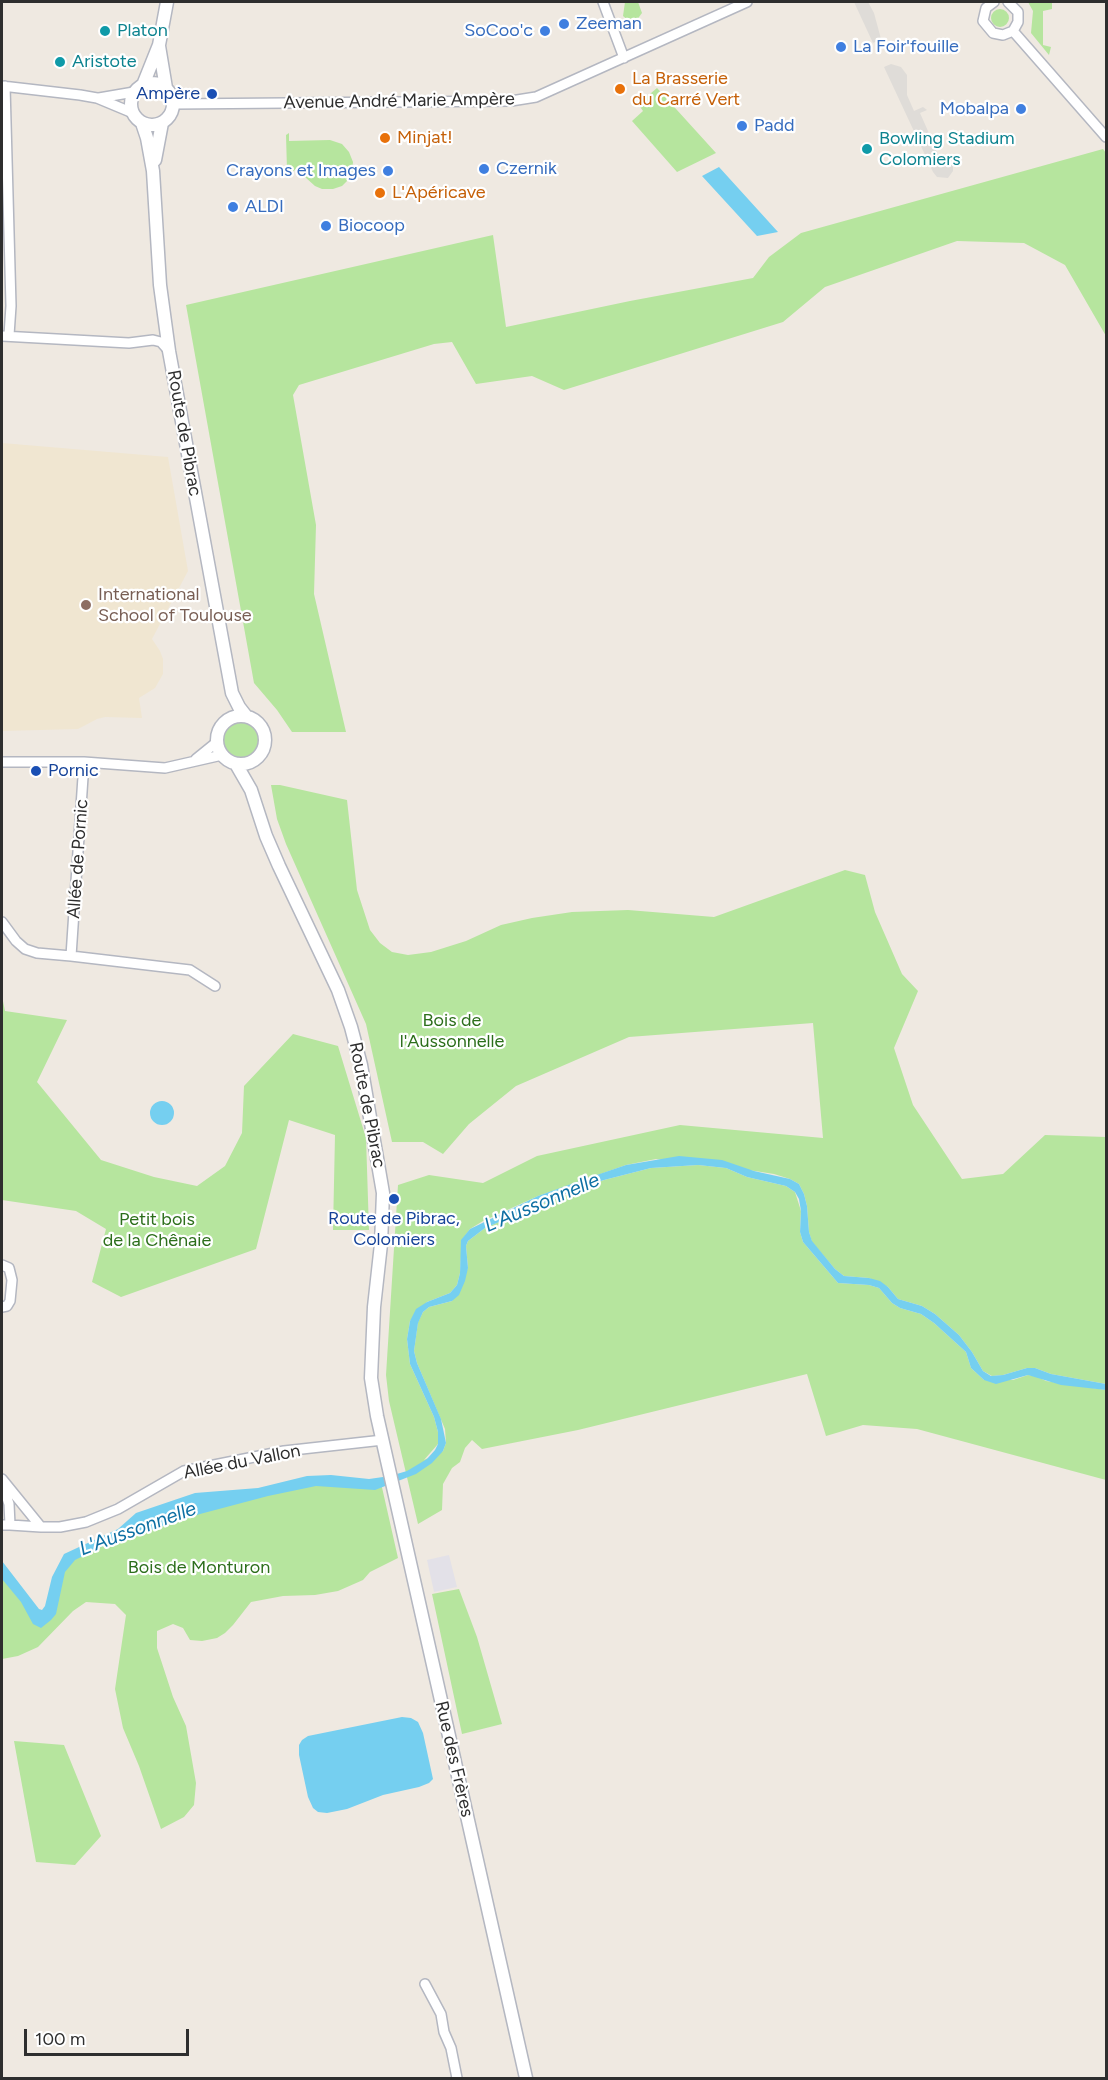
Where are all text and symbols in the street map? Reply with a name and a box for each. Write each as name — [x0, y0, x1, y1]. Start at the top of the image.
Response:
place label: Zeeman — [576, 13, 642, 35]
marker: Zeeman — [557, 17, 571, 31]
place label: Platon — [117, 20, 168, 42]
place label: SoCoo'c — [464, 20, 533, 42]
marker: Platon — [98, 24, 112, 38]
marker: SoCoo'c — [538, 24, 552, 38]
place label: La Foir'fouille — [853, 36, 959, 58]
marker: La Foir'fouille — [834, 40, 848, 54]
place label: Aristote — [72, 51, 137, 73]
marker: Aristote — [53, 55, 67, 69]
place label: La Brasserie du Carré Vert — [632, 68, 740, 110]
marker: La Brasserie du Carré Vert — [613, 82, 627, 96]
place label: Ampère — [136, 83, 200, 105]
marker: Ampère — [205, 87, 219, 101]
street label: Avenue André Marie Ampère — [283, 88, 515, 114]
place label: Mobalpa — [940, 98, 1009, 120]
marker: Mobalpa — [1014, 102, 1028, 116]
place label: Padd — [754, 115, 795, 137]
marker: Padd — [735, 119, 749, 133]
place label: Minjat! — [397, 127, 453, 149]
place label: Bowling Stadium Colomiers — [879, 128, 1015, 170]
marker: Minjat! — [378, 131, 392, 145]
marker: Bowling Stadium Colomiers — [860, 142, 874, 156]
place label: Czernik — [496, 158, 557, 180]
place label: Crayons et Images — [226, 160, 376, 182]
marker: Czernik — [477, 162, 491, 176]
marker: Crayons et Images — [381, 164, 395, 178]
place label: L'Apéricave — [392, 182, 486, 204]
marker: L'Apéricave — [373, 186, 387, 200]
place label: ALDI — [245, 196, 284, 218]
marker: ALDI — [226, 200, 240, 214]
place label: Biocoop — [338, 215, 405, 237]
marker: Biocoop — [319, 219, 333, 233]
street label: Route de Pibrac — [162, 368, 206, 498]
place label: International School of Toulouse — [98, 584, 252, 626]
marker: International School of Toulouse — [79, 598, 93, 612]
place label: Pornic — [48, 760, 99, 782]
marker: Pornic — [29, 764, 43, 778]
street label: Allée de Pornic — [63, 799, 93, 919]
park label: Bois de l'Aussonnelle — [400, 1010, 504, 1052]
street label: Route de Pibrac — [344, 1040, 390, 1170]
water label: L'Aussonnelle — [481, 1168, 603, 1238]
marker: Route de Pibrac, Colomiers — [387, 1192, 401, 1206]
place label: Route de Pibrac, Colomiers — [328, 1208, 460, 1250]
park label: Petit bois de la Chênaie — [103, 1209, 211, 1252]
street label: Allée du Vallon — [182, 1440, 302, 1484]
water label: L'Aussonnelle — [76, 1497, 200, 1561]
park label: Bois de Monturon — [128, 1557, 270, 1579]
street label: Rue des Frères — [430, 1699, 478, 1819]
scale bar — [27, 2017, 192, 2055]
text: 100 m — [35, 2028, 85, 2050]

